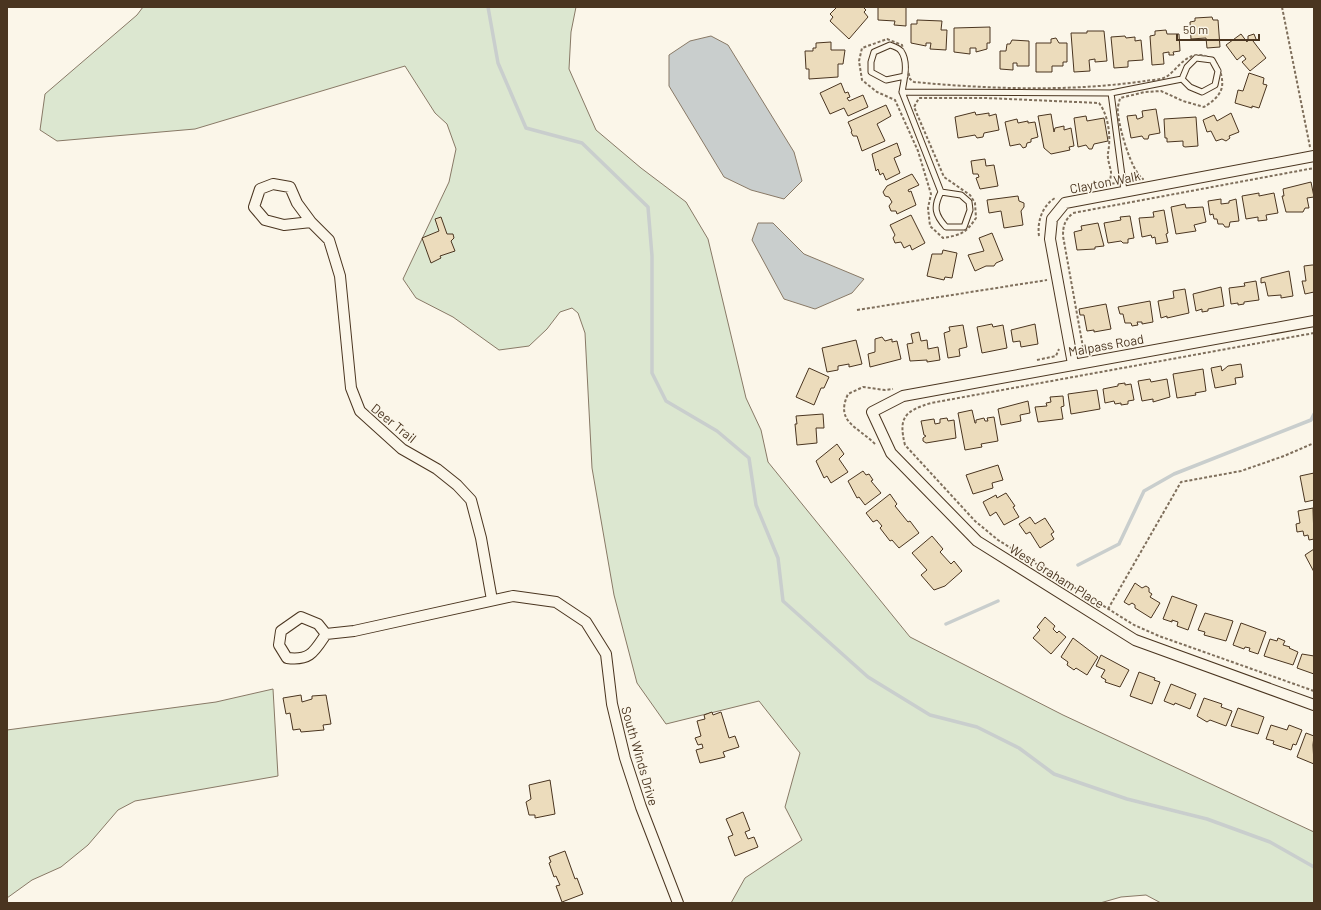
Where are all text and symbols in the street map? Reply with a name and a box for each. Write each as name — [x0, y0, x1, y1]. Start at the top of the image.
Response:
scale bar — [1177, 16, 1259, 42]
text: 50 m — [1183, 22, 1208, 36]
street label: Clayton Walk — [1068, 167, 1142, 197]
street label: Malpass Road — [1067, 330, 1145, 360]
street label: Deer Trail — [368, 400, 420, 446]
street label: West Graham Place — [1007, 540, 1107, 612]
street label: South Winds Drive — [618, 705, 662, 808]

